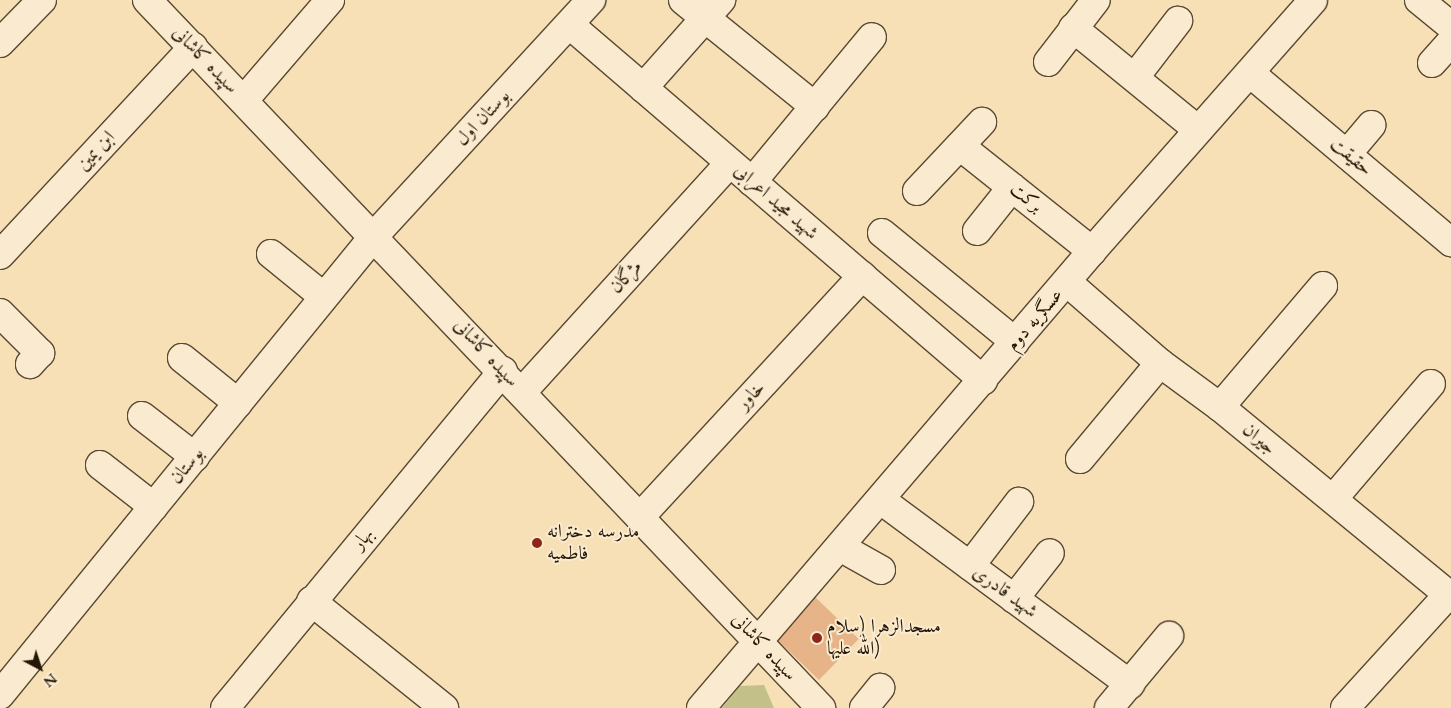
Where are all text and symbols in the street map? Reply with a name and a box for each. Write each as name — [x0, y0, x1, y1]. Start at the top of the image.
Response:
street label: سپیده کاشانی — [167, 22, 243, 98]
street label: بوستان اول — [451, 85, 515, 151]
street label: ابن یمین — [72, 126, 120, 176]
street label: حقیقت — [1325, 133, 1377, 181]
street label: شهید مجید اعرابی — [729, 159, 823, 245]
street label: برکت — [1005, 178, 1047, 218]
street label: مژگان — [605, 255, 647, 299]
street label: عسگریه دوم — [1002, 284, 1068, 356]
street label: سپیده کاشانی — [449, 314, 523, 392]
street label: خاور — [732, 377, 770, 415]
street label: جیران — [1237, 419, 1281, 459]
street label: بوستان — [165, 443, 209, 489]
place label: مدرسه دخترانه فاطمیه — [547, 521, 639, 565]
street label: بهار — [347, 523, 379, 555]
marker: مدرسه دخترانه فاطمیه — [531, 537, 543, 549]
street label: شهید قادری — [968, 561, 1042, 623]
street label: سپیده کاشانی — [727, 608, 801, 686]
place label: مسجدالزهرا (سلام الله علیها) — [827, 616, 941, 660]
marker: مسجدالزهرا (سلام الله علیها) — [811, 632, 823, 644]
north arrow — [15, 643, 65, 693]
text: N — [39, 669, 61, 691]

